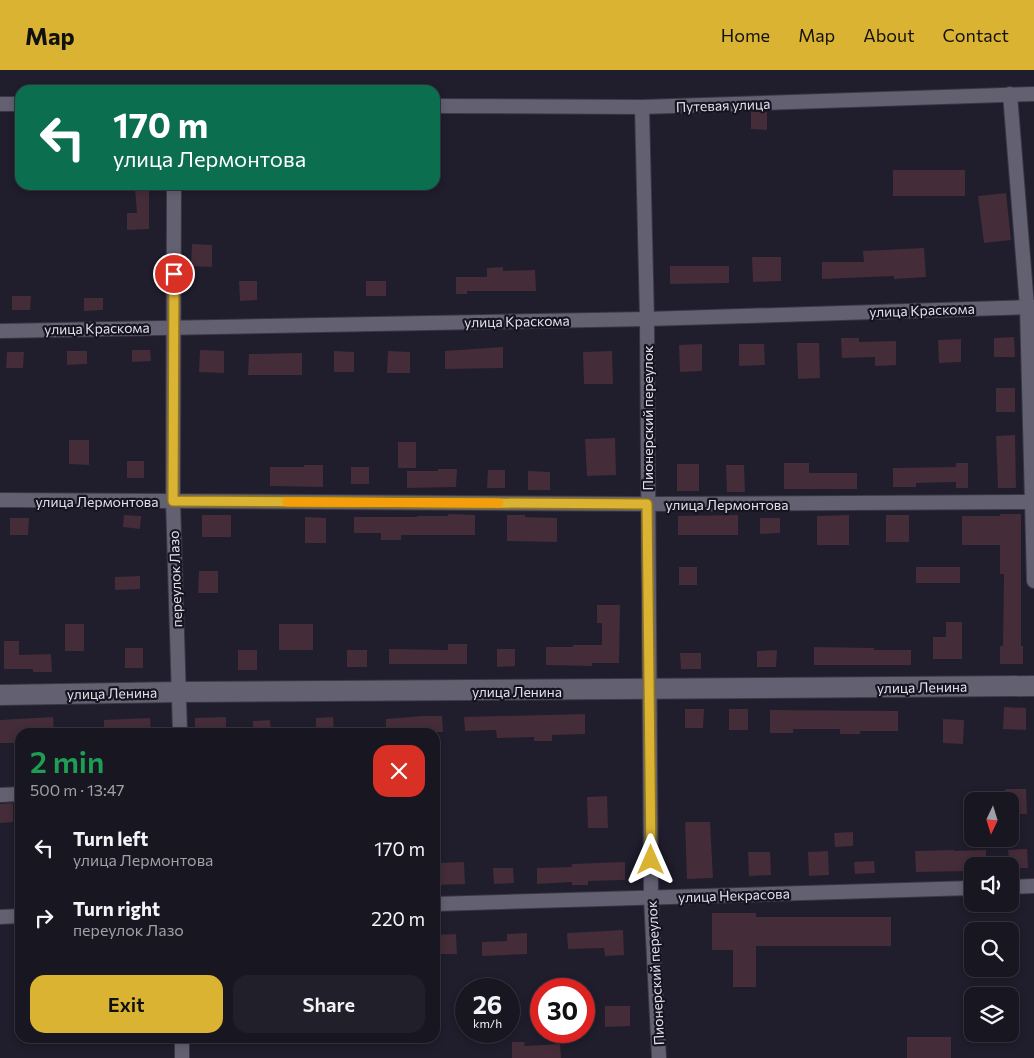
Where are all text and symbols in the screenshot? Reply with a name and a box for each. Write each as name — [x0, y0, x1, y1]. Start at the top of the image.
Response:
text: Map — [25, 21, 75, 50]
text: Home — [721, 24, 770, 46]
text: Map — [798, 24, 835, 46]
text: About — [863, 24, 915, 46]
text: Contact — [943, 24, 1009, 46]
street label: Путевая улица — [675, 95, 771, 115]
text: 170 m — [113, 102, 208, 145]
icon: left — [30, 105, 95, 170]
text: улица Лермонтова — [113, 145, 306, 172]
pin — [153, 253, 195, 295]
icon: arrive — [160, 260, 188, 288]
street label: улица Краскома — [869, 300, 975, 320]
street label: улица Краскома — [464, 312, 570, 330]
street label: улица Краскома — [44, 319, 150, 337]
street label: Пионерский переулок — [639, 345, 656, 491]
street label: улица Лермонтова — [36, 493, 158, 510]
street label: улица Лермонтова — [666, 496, 788, 513]
street label: переулок Лазо — [165, 530, 185, 628]
street label: улица Ленина — [877, 678, 967, 696]
street label: улица Ленина — [472, 683, 562, 700]
street label: улица Ленина — [67, 684, 157, 702]
text: 2 min — [30, 742, 104, 779]
button: close — [373, 745, 425, 797]
text: 500 m · 13:47 — [30, 780, 124, 799]
north arrow — [964, 792, 1019, 848]
map controls — [964, 792, 1019, 1042]
text: Turn left — [73, 827, 148, 850]
position arrow — [624, 833, 676, 885]
icon: left — [30, 834, 58, 862]
text: 170 m — [374, 837, 425, 860]
text: улица Лермонтова — [73, 850, 213, 869]
button: sound — [964, 857, 1019, 912]
street label: улица Некрасова — [678, 885, 790, 905]
text: Turn right — [73, 897, 160, 920]
street label: Пионерский переулок — [643, 900, 667, 1046]
icon: right — [30, 904, 58, 932]
text: 220 m — [371, 907, 425, 930]
text: переулок Лазо — [73, 920, 184, 939]
button: search — [964, 922, 1019, 977]
button: Exit — [30, 975, 223, 1033]
button: Share — [233, 975, 425, 1033]
speed limit sign: 30 — [530, 978, 595, 1043]
button: layers — [964, 987, 1019, 1042]
text: 26 — [473, 989, 502, 1019]
text: km/h — [473, 1016, 502, 1030]

